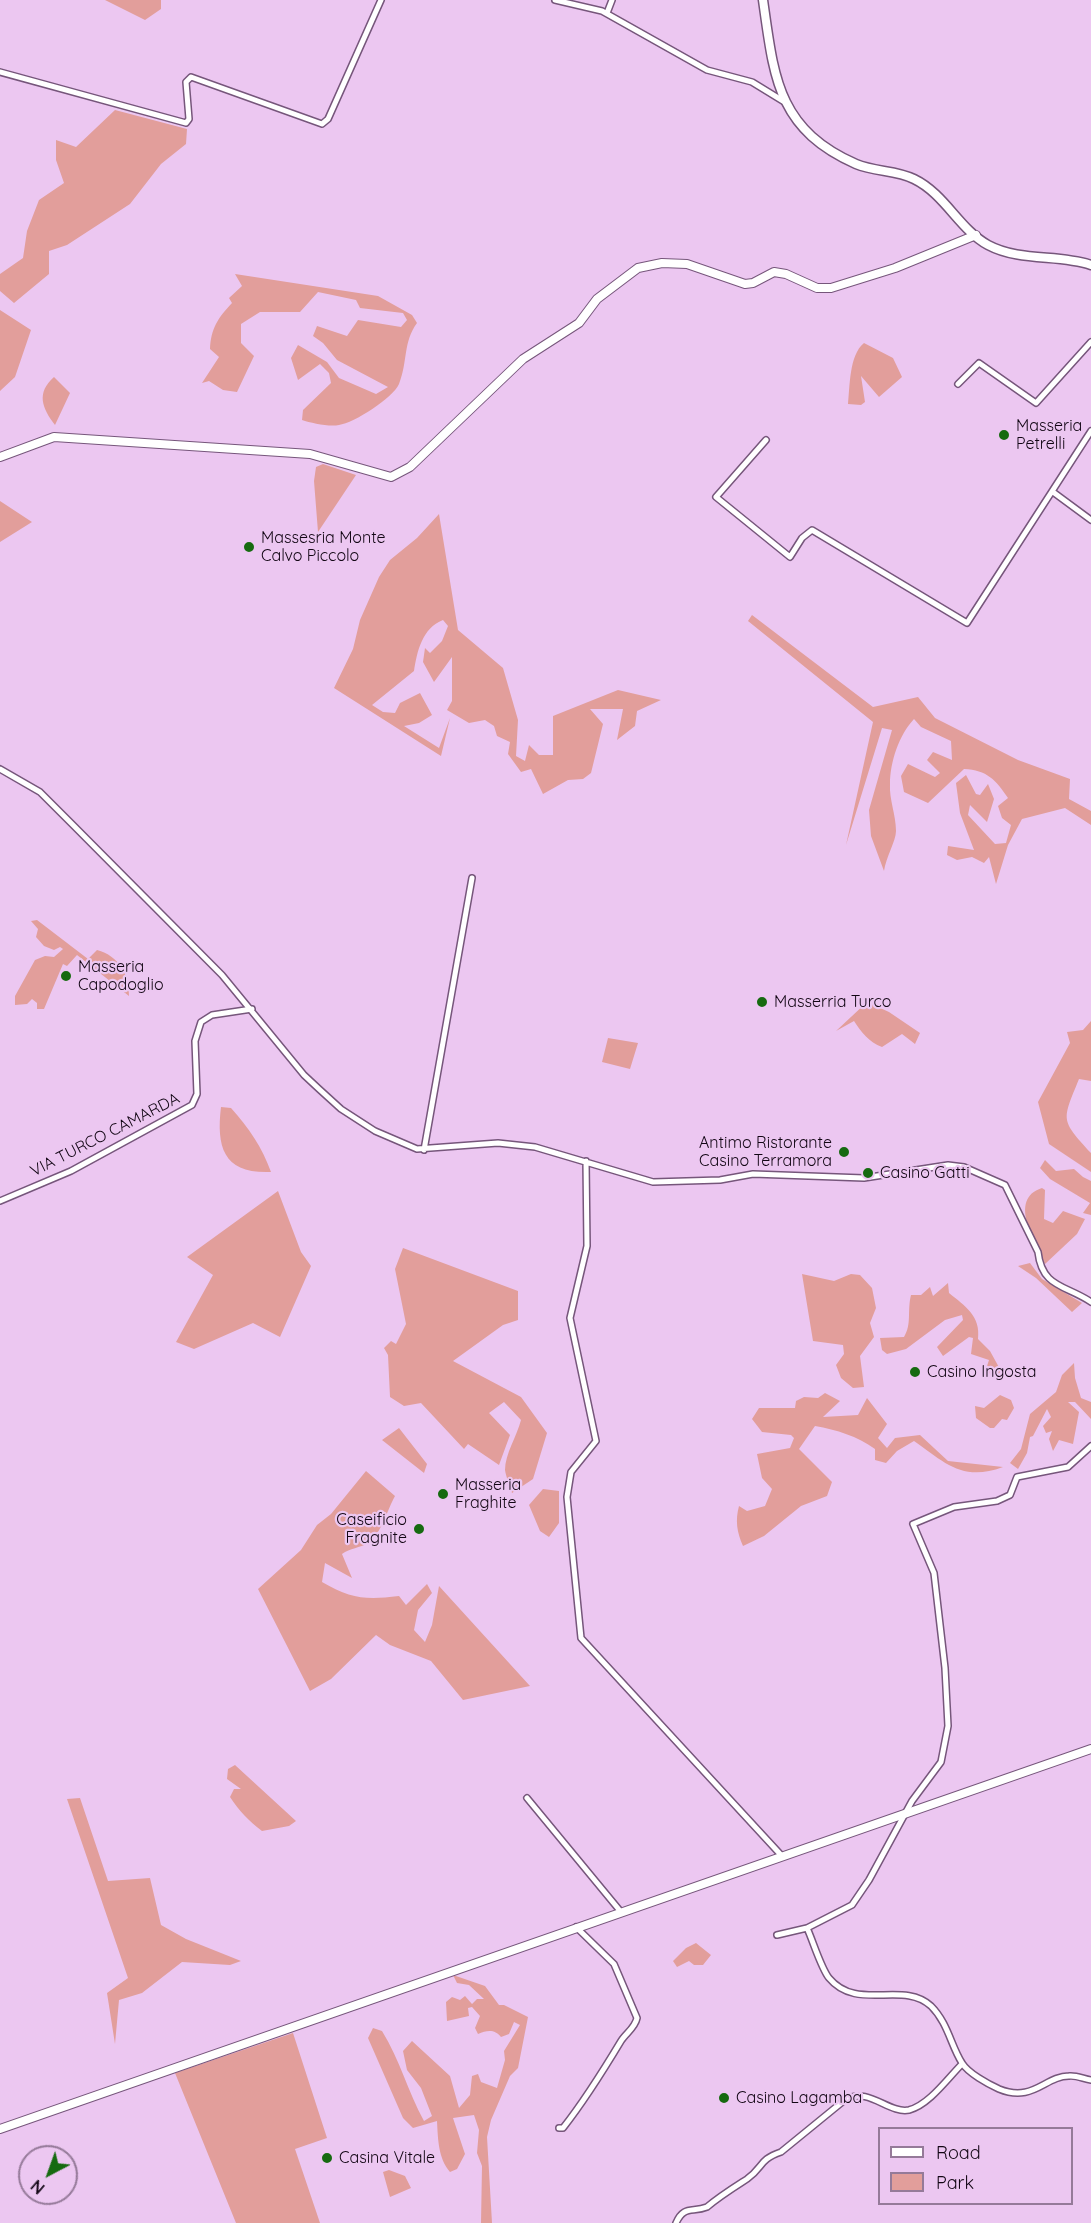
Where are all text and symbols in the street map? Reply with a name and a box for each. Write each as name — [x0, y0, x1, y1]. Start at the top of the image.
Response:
place label: Masseria Petrelli — [1016, 416, 1082, 454]
marker: Masseria Petrelli — [997, 428, 1011, 442]
place label: Massesria Monte Calvo Piccolo — [261, 528, 386, 566]
marker: Massesria Monte Calvo Piccolo — [242, 540, 256, 554]
place label: Masseria Capodoglio — [78, 957, 164, 995]
marker: Masseria Capodoglio — [59, 969, 73, 983]
place label: Masserria Turco — [774, 992, 891, 1012]
marker: Masserria Turco — [755, 995, 769, 1009]
street label: VIA TURCO CAMARDA — [27, 1089, 183, 1181]
place label: Antimo Ristorante Casino Terramora — [699, 1133, 832, 1171]
marker: Antimo Ristorante Casino Terramora — [837, 1145, 851, 1159]
place label: Casino Gatti — [880, 1163, 970, 1183]
marker: Casino Gatti — [861, 1166, 875, 1180]
place label: Casino Ingosta — [927, 1362, 1037, 1382]
marker: Casino Ingosta — [908, 1365, 922, 1379]
place label: Masseria Fraghite — [455, 1475, 521, 1513]
marker: Masseria Fraghite — [436, 1487, 450, 1501]
place label: Caseificio Fragnite — [336, 1510, 407, 1548]
marker: Caseificio Fragnite — [412, 1522, 426, 1536]
place label: Casino Lagamba — [736, 2088, 862, 2108]
marker: Casino Lagamba — [717, 2091, 731, 2105]
legend — [878, 2127, 1073, 2205]
text: Road — [936, 2141, 981, 2164]
north arrow — [18, 2145, 78, 2205]
place label: Casina Vitale — [339, 2148, 435, 2168]
marker: Casina Vitale — [320, 2151, 334, 2165]
text: Park — [936, 2171, 974, 2194]
text: N — [27, 2176, 49, 2198]

